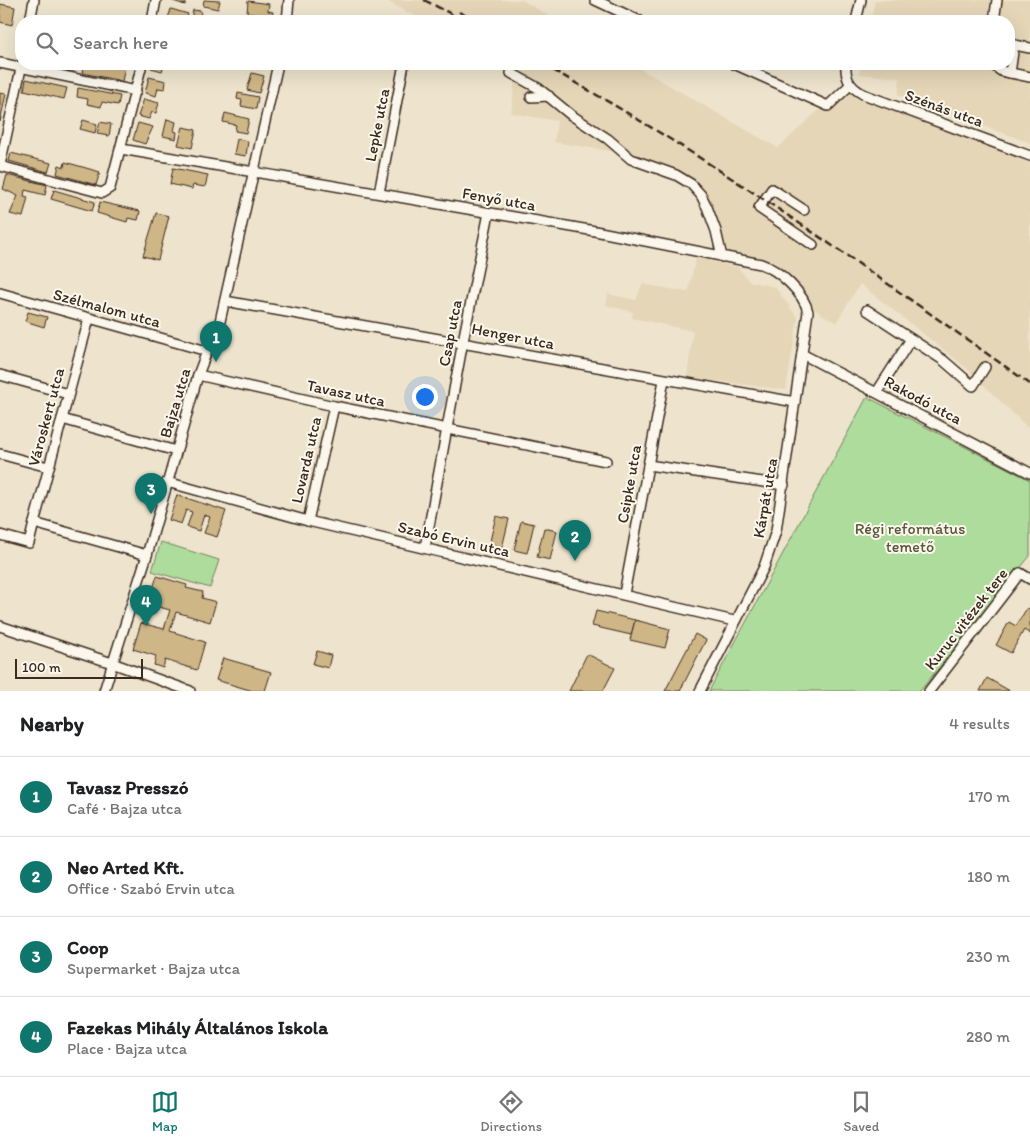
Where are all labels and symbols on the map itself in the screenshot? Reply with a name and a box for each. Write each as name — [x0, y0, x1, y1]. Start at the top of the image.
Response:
street label: Szénás utca — [902, 85, 986, 131]
street label: Lepke utca — [361, 86, 394, 163]
street label: Fenyő utca — [461, 183, 538, 215]
street label: Szélmalom utca — [51, 285, 163, 332]
street label: Csap utca — [434, 297, 466, 368]
street label: Henger utca — [470, 319, 557, 353]
pin: 1 — [200, 321, 232, 362]
street label: Városkert utca — [24, 365, 68, 468]
street label: Bajza utca — [155, 365, 195, 440]
street label: Rakodó utca — [881, 372, 966, 429]
street label: Tavasz utca — [305, 375, 388, 411]
your location — [412, 384, 438, 410]
street label: Lovarda utca — [287, 415, 325, 505]
street label: Csipke utca — [613, 443, 645, 525]
street label: Kárpát utca — [749, 456, 781, 539]
pin: 3 — [135, 473, 167, 514]
street label: Szabó Ervin utca — [396, 517, 512, 561]
park label: Régi református temető — [855, 519, 965, 556]
pin: 2 — [559, 520, 591, 561]
street label: Kuruc vitézek tere — [920, 564, 1012, 674]
pin: 4 — [130, 585, 162, 626]
scale bar — [15, 656, 142, 679]

